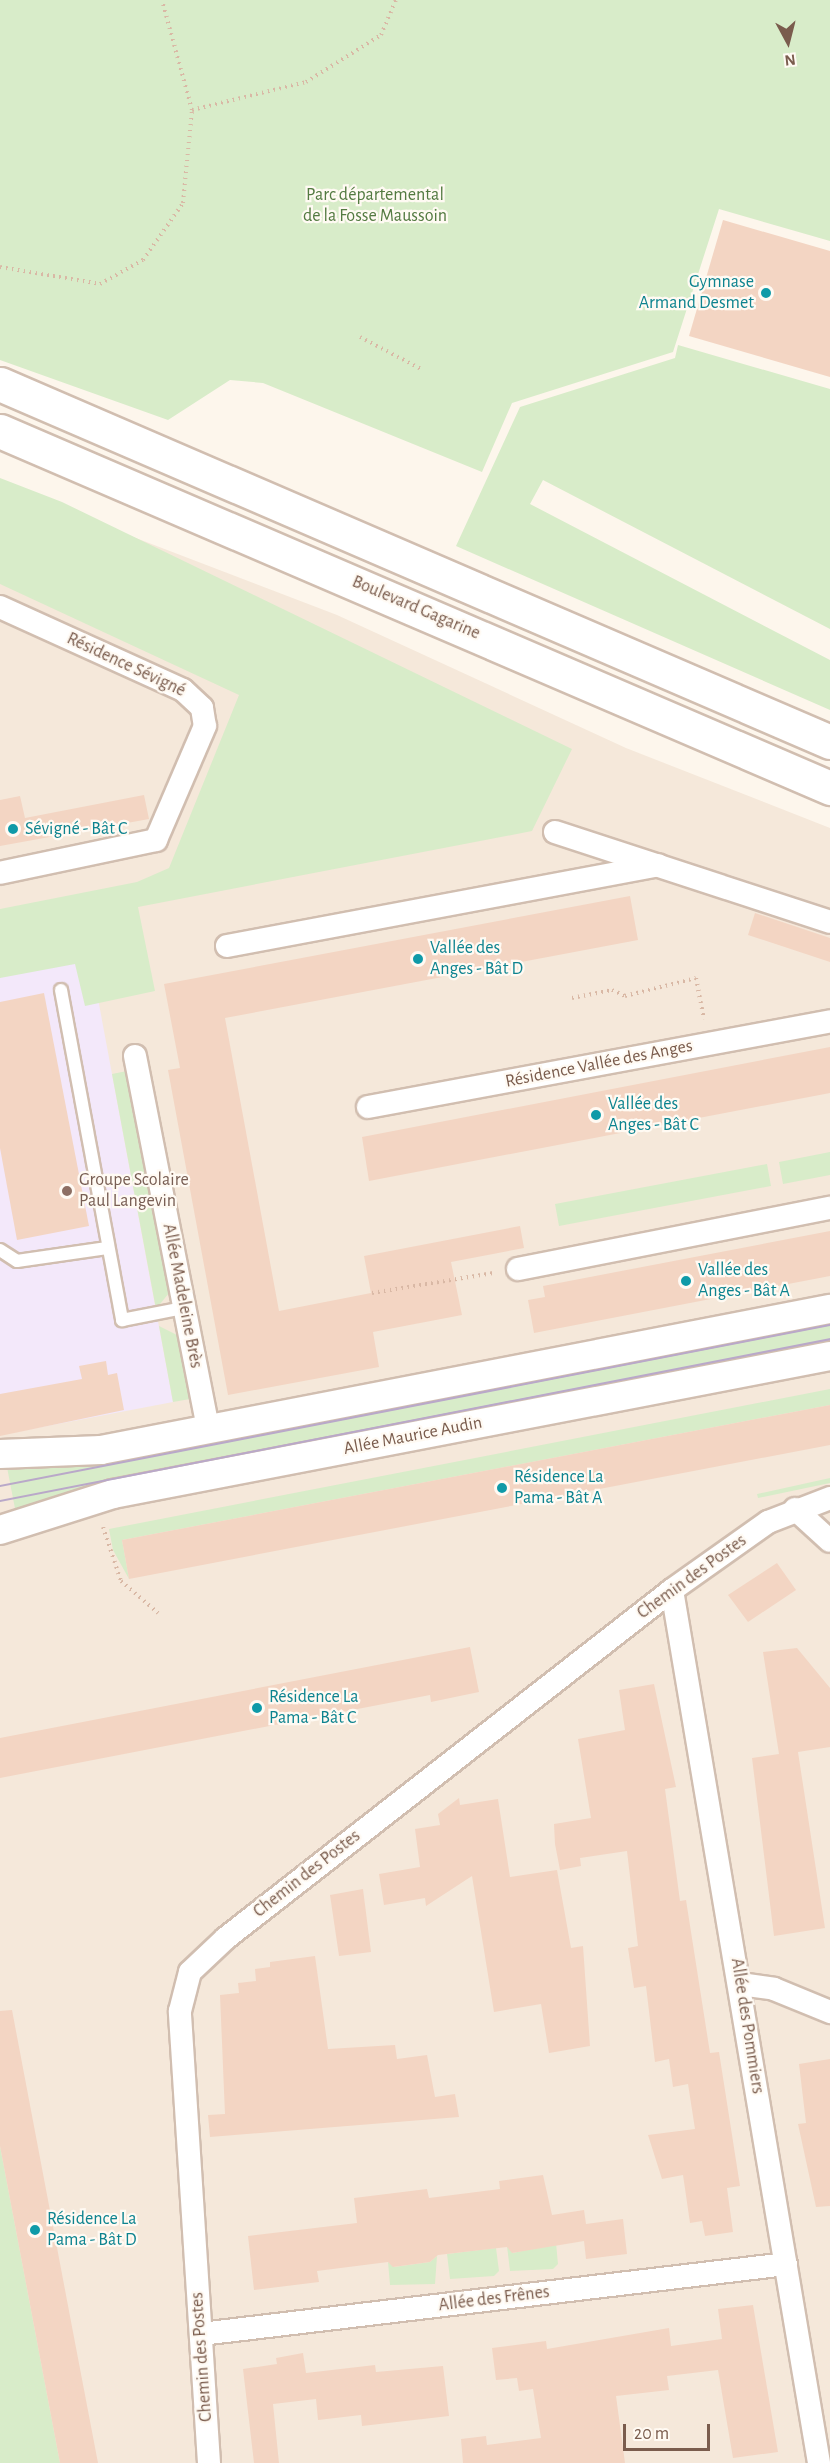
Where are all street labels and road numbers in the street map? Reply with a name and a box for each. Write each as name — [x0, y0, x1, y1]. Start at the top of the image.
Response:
street label: Boulevard Gagarine — [349, 571, 483, 645]
street label: Résidence Sévigné — [63, 628, 189, 702]
street label: Résidence Vallée des Anges — [504, 1035, 694, 1093]
street label: Allée Madeleine Brès — [157, 1222, 207, 1370]
street label: Allée Maurice Audin — [342, 1412, 484, 1460]
street label: Chemin des Postes — [633, 1530, 751, 1624]
street label: Chemin des Postes — [249, 1826, 365, 1922]
street label: Allée des Pommiers — [726, 1957, 768, 2095]
street label: Allée des Frênes — [437, 2281, 551, 2317]
street label: Chemin des Postes — [187, 2291, 217, 2423]

